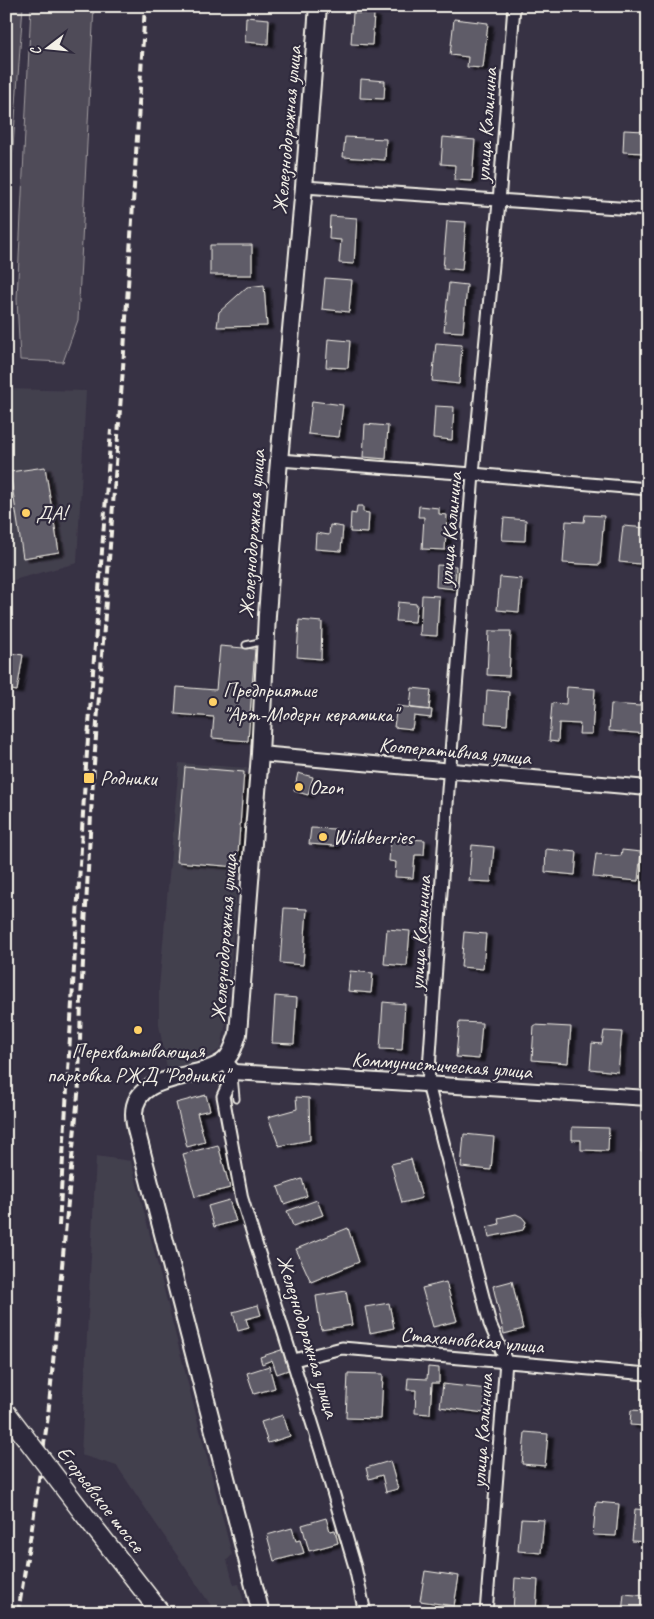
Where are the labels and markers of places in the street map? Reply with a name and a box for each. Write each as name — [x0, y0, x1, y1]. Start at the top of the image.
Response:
place label: ДА! — [36, 500, 71, 526]
marker: ДА! — [20, 507, 32, 519]
place label: Предприятие "Арт-Модерн керамика" — [223, 677, 402, 727]
marker: Предприятие "Арт-Модерн керамика" — [207, 696, 219, 708]
place label: Родники — [100, 765, 159, 791]
marker: Родники — [82, 771, 96, 785]
place label: Ozon — [309, 774, 344, 800]
marker: Ozon — [293, 781, 305, 793]
place label: Wildberries — [333, 824, 415, 850]
marker: Wildberries — [317, 831, 329, 843]
marker: Перехватывающая парковка РЖД "Родники" — [132, 1024, 144, 1036]
place label: Перехватывающая парковка РЖД "Родники" — [47, 1038, 233, 1088]

